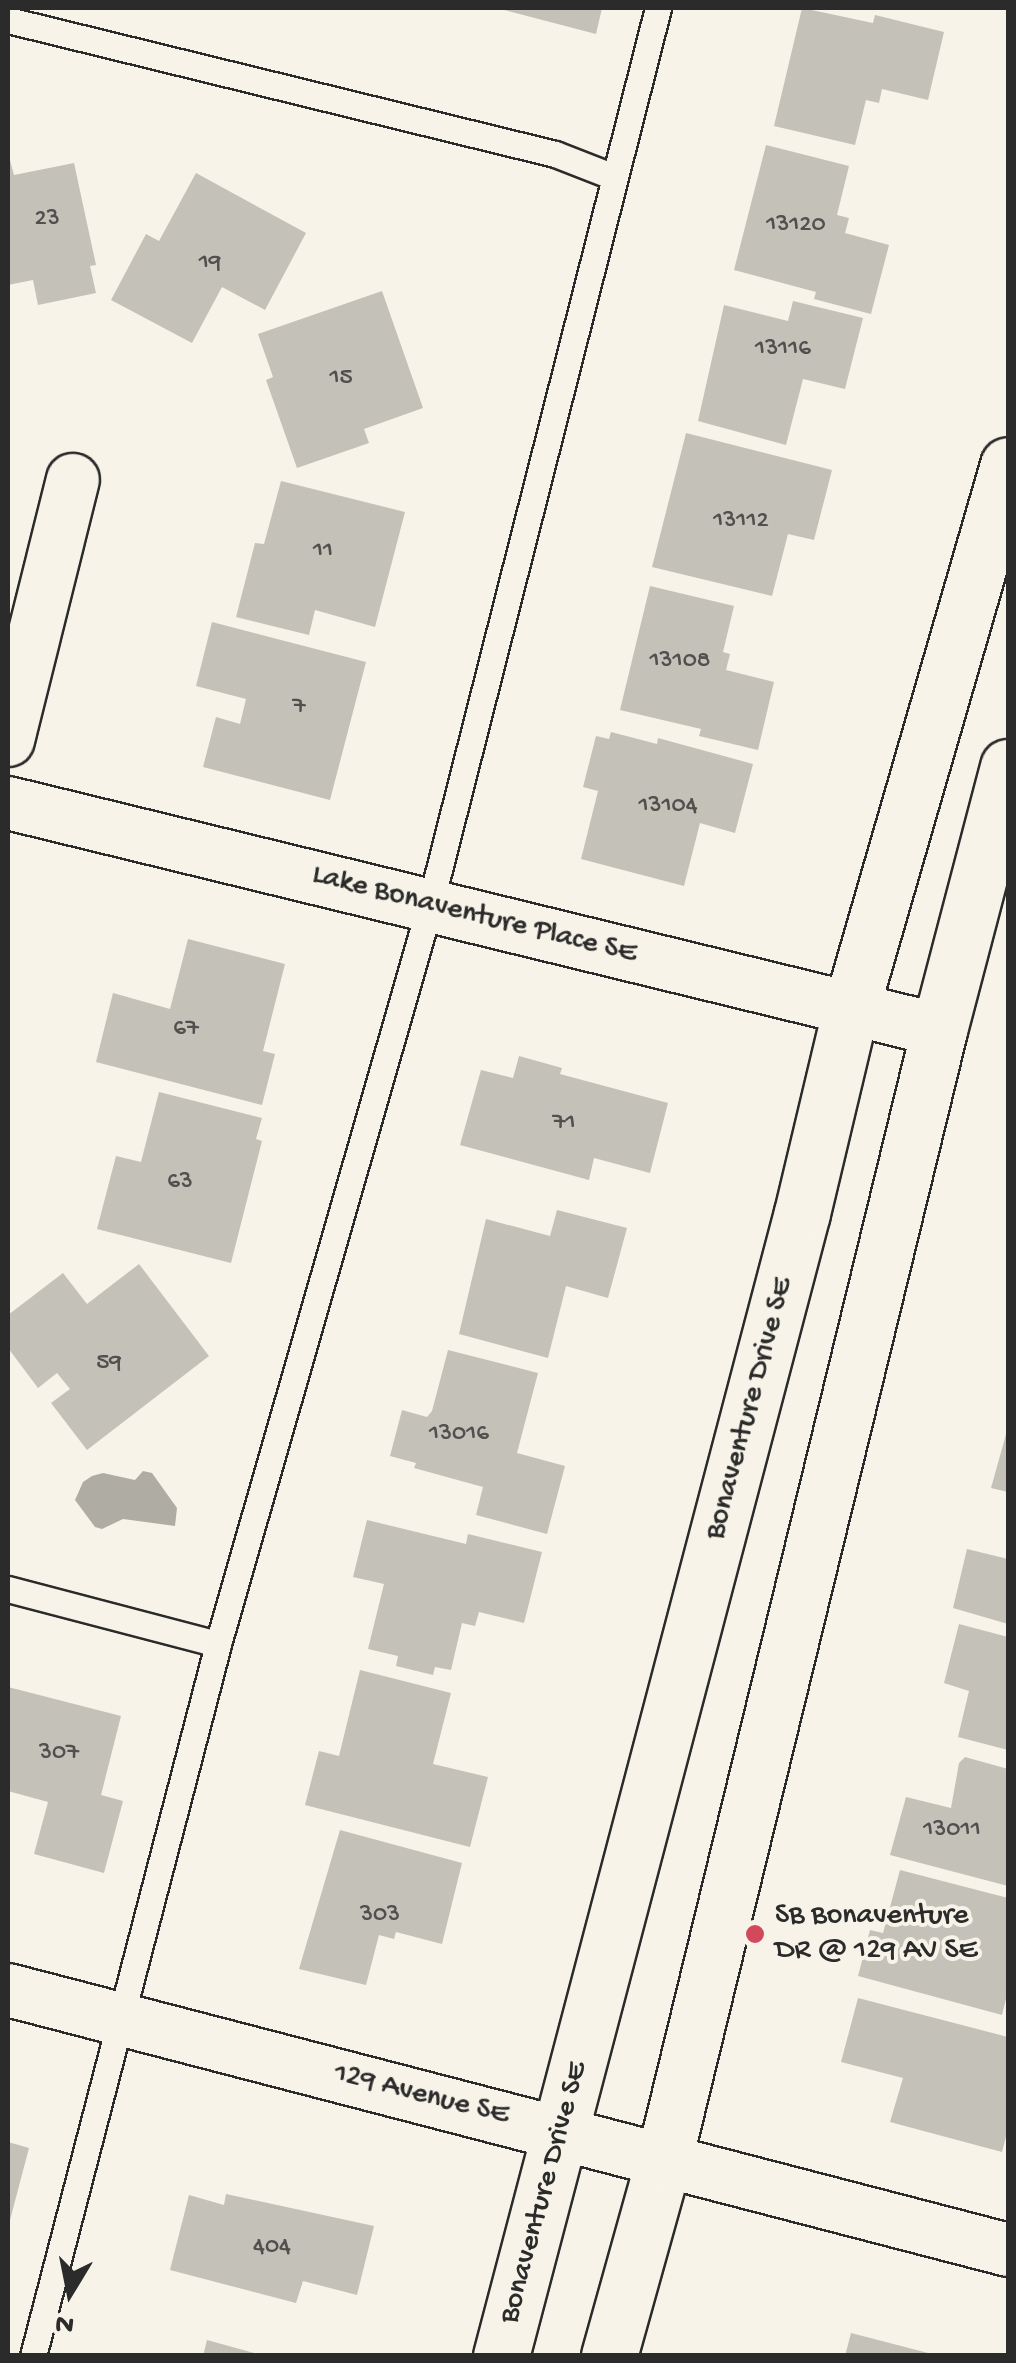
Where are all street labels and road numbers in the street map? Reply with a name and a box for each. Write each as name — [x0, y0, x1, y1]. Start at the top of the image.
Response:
street label: Lake Bonaventure Place SE — [308, 858, 640, 974]
street label: Bonaventure Drive SE — [699, 1274, 803, 1544]
street label: 129 Avenue SE — [330, 2057, 512, 2135]
street label: Bonaventure Drive SE — [493, 2058, 597, 2328]

